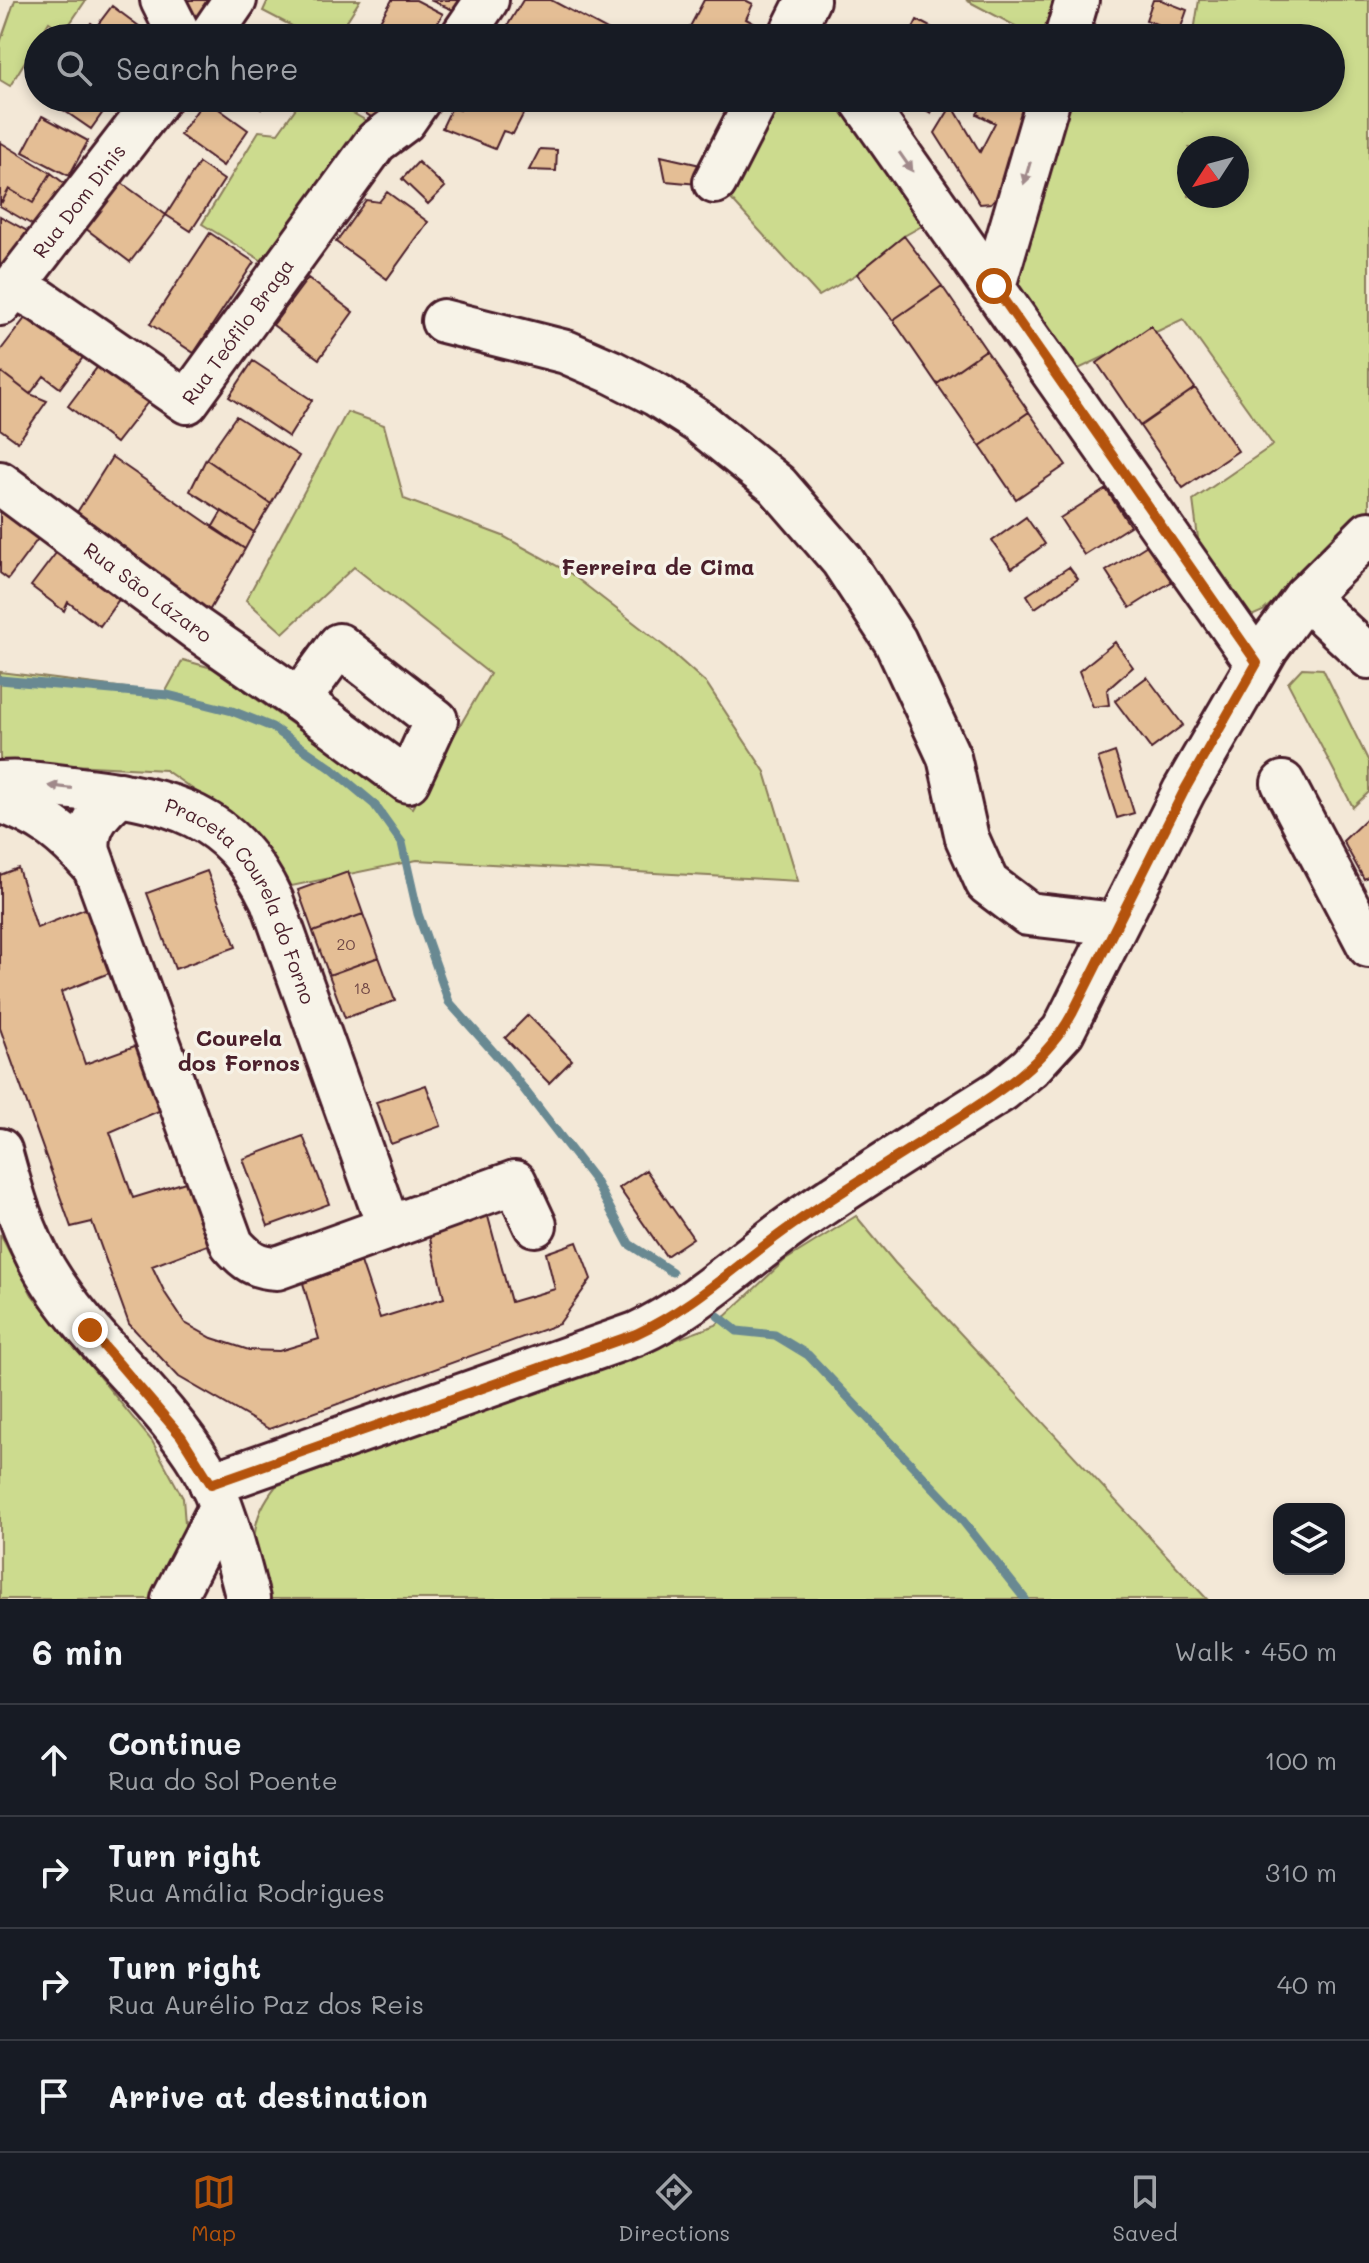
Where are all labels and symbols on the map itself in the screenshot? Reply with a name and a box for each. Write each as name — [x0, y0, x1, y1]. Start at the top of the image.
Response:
north arrow — [1177, 136, 1249, 208]
street label: Rua Dom Dinis — [26, 138, 131, 263]
one-way arrow — [897, 151, 913, 172]
one-way arrow — [1020, 161, 1033, 185]
street label: Rua Teófilo Braga — [175, 253, 299, 409]
route start — [976, 268, 1012, 304]
street label: Rua São Lázaro — [79, 536, 218, 648]
district label: Ferreira de Cima — [561, 552, 755, 581]
one-way arrow — [47, 780, 72, 793]
street label: Praceta Courela do Forno — [162, 791, 322, 1007]
house number: 20 — [337, 933, 356, 954]
house number: 18 — [354, 977, 371, 998]
district label: Courela dos Fornos — [178, 1023, 300, 1077]
route end — [72, 1312, 108, 1348]

